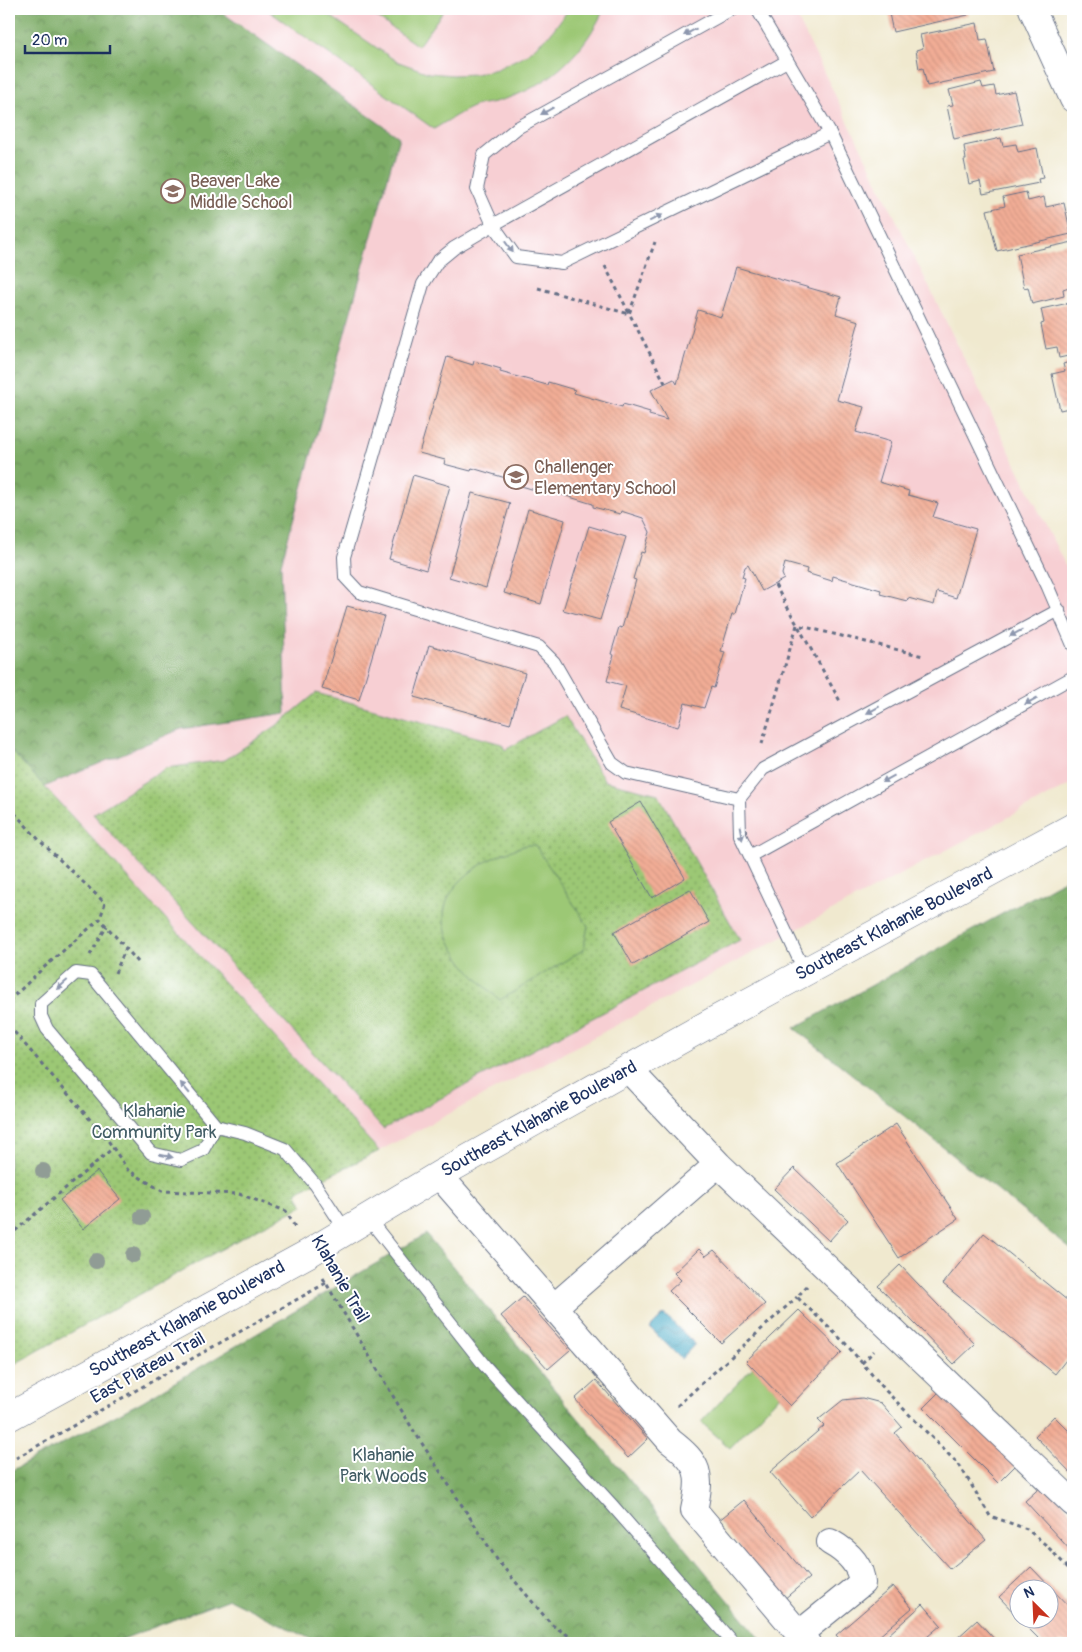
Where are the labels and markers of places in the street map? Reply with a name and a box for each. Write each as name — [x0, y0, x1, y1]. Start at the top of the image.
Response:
place label: Beaver Lake Middle School — [190, 170, 293, 214]
school or university icon: Beaver Lake Middle School — [160, 178, 186, 204]
place label: Challenger Elementary School — [534, 456, 676, 500]
school or university icon: Challenger Elementary School — [503, 464, 529, 490]

